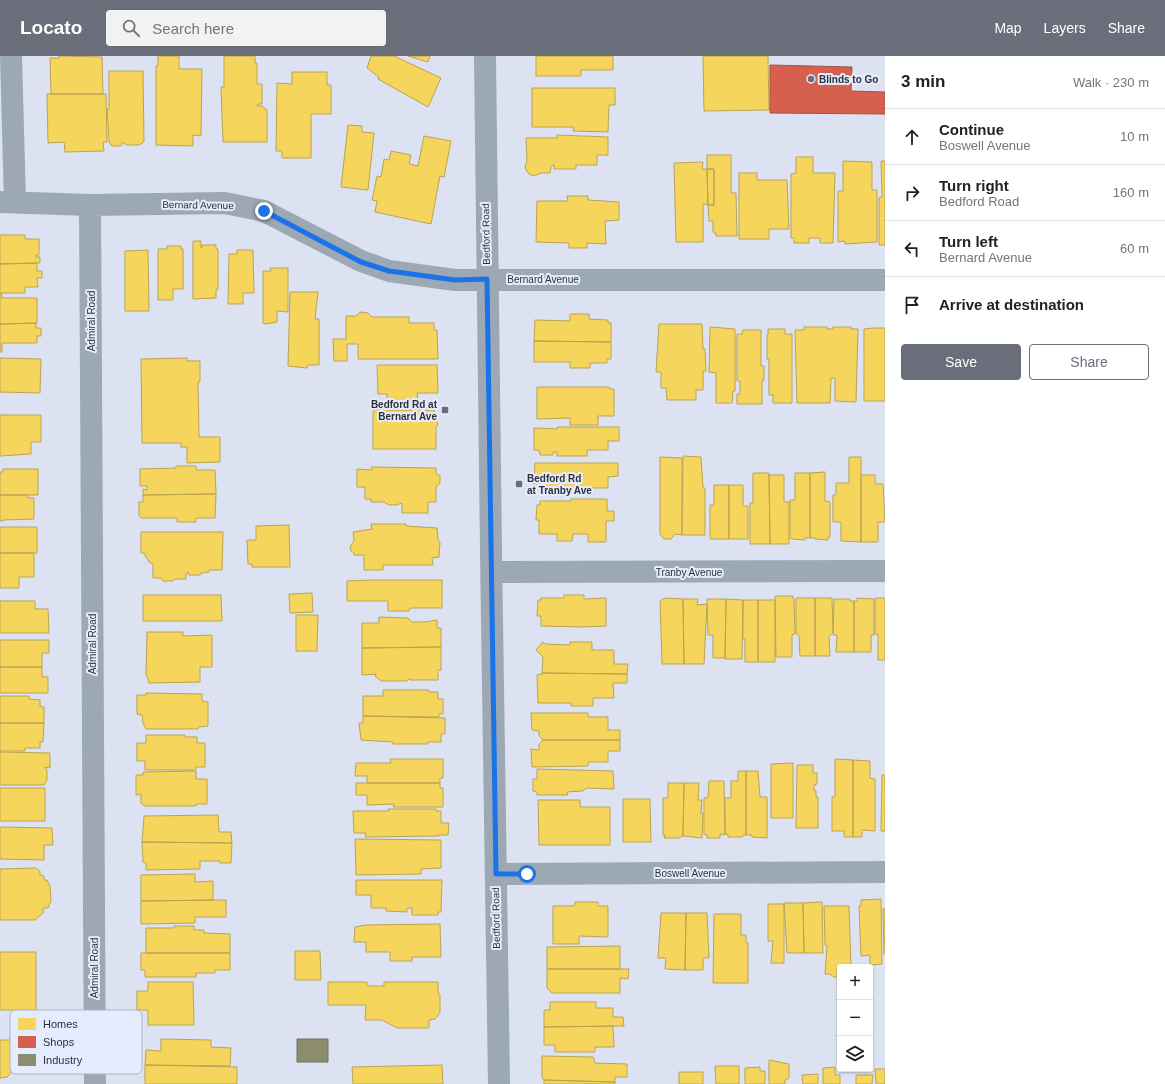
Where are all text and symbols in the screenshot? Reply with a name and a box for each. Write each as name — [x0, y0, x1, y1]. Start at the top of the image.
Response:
search box — [106, 10, 386, 46]
text: Locato — [20, 17, 82, 38]
icon: search — [120, 17, 142, 39]
text: Search here — [152, 20, 234, 37]
text: Map — [994, 20, 1022, 36]
text: Layers — [1044, 20, 1086, 36]
text: Share — [1108, 20, 1145, 36]
text: 3 min — [901, 72, 945, 91]
marker: Blinds to Go — [806, 74, 816, 84]
place label: Blinds to Go — [819, 74, 878, 85]
text: Walk · 230 m — [1073, 75, 1149, 90]
text: Continue — [939, 121, 1004, 138]
icon: ahead — [901, 126, 923, 148]
text: 10 m — [1120, 129, 1149, 144]
text: Boswell Avenue — [939, 138, 1031, 153]
text: Turn right — [939, 177, 1009, 194]
icon: right — [901, 182, 923, 204]
text: 160 m — [1113, 185, 1149, 200]
text: Bedford Road — [939, 194, 1019, 209]
street label: Bernard Avenue — [162, 199, 234, 211]
route end — [255, 202, 273, 220]
street label: Bedford Road — [480, 203, 492, 265]
text: Turn left — [939, 233, 998, 250]
icon: left — [901, 238, 923, 260]
text: 60 m — [1120, 241, 1149, 256]
text: Bernard Avenue — [939, 250, 1032, 265]
street label: Bernard Avenue — [507, 274, 579, 285]
street label: Admiral Road — [86, 291, 97, 351]
icon: arrive — [901, 294, 923, 316]
text: Arrive at destination — [939, 296, 1084, 313]
button: Save — [901, 344, 1021, 380]
button: Share — [1029, 344, 1149, 380]
place label: Bedford Rd at Bernard Ave — [371, 399, 438, 422]
marker: Bedford Rd at Bernard Ave — [440, 405, 450, 415]
place label: Bedford Rd at Tranby Ave — [527, 473, 592, 496]
marker: Bedford Rd at Tranby Ave — [514, 479, 524, 489]
street label: Tranby Avenue — [656, 567, 723, 578]
street label: Admiral Road — [87, 614, 98, 674]
route start — [518, 865, 536, 883]
street label: Boswell Avenue — [655, 868, 726, 879]
street label: Bedford Road — [490, 887, 502, 949]
street label: Admiral Road — [89, 938, 100, 998]
map controls — [837, 964, 873, 1072]
button: + — [837, 964, 873, 1000]
button: − — [837, 1000, 873, 1036]
legend — [10, 1010, 142, 1074]
text: Homes — [43, 1018, 78, 1030]
text: Shops — [43, 1036, 75, 1048]
button: layers — [837, 1036, 873, 1072]
text: Industry — [43, 1054, 83, 1066]

